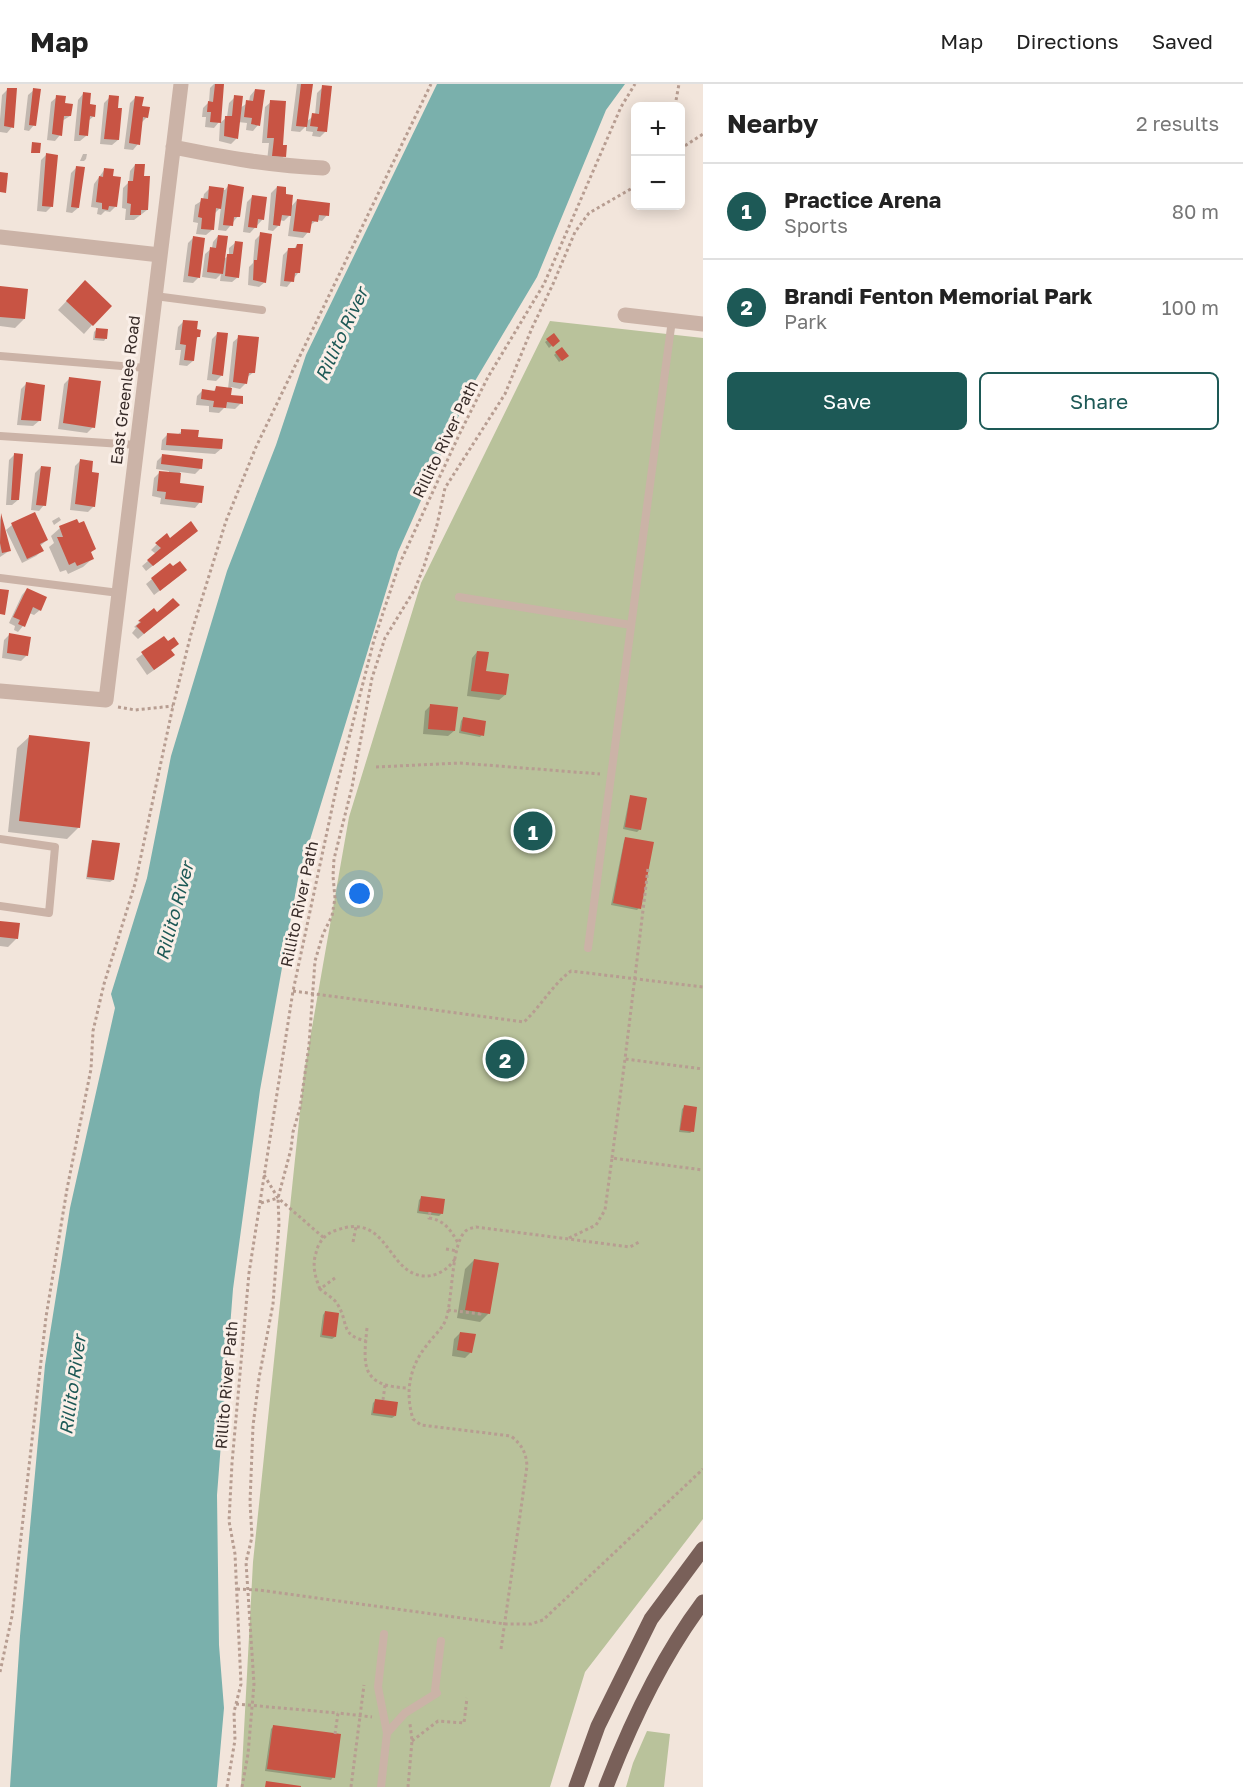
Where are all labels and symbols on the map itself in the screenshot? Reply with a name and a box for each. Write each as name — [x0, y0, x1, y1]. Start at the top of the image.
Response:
water label: Rillito River — [310, 281, 373, 384]
street label: East Greenlee Road — [106, 314, 144, 466]
street label: Rillito River Path — [408, 377, 482, 501]
pin: 1 — [514, 808, 552, 854]
street label: Rillito River Path — [276, 839, 322, 969]
water label: Rillito River — [150, 857, 198, 962]
your location — [345, 879, 374, 908]
pin: 2 — [486, 1036, 524, 1082]
street label: Rillito River Path — [210, 1320, 242, 1450]
water label: Rillito River — [54, 1331, 90, 1436]

